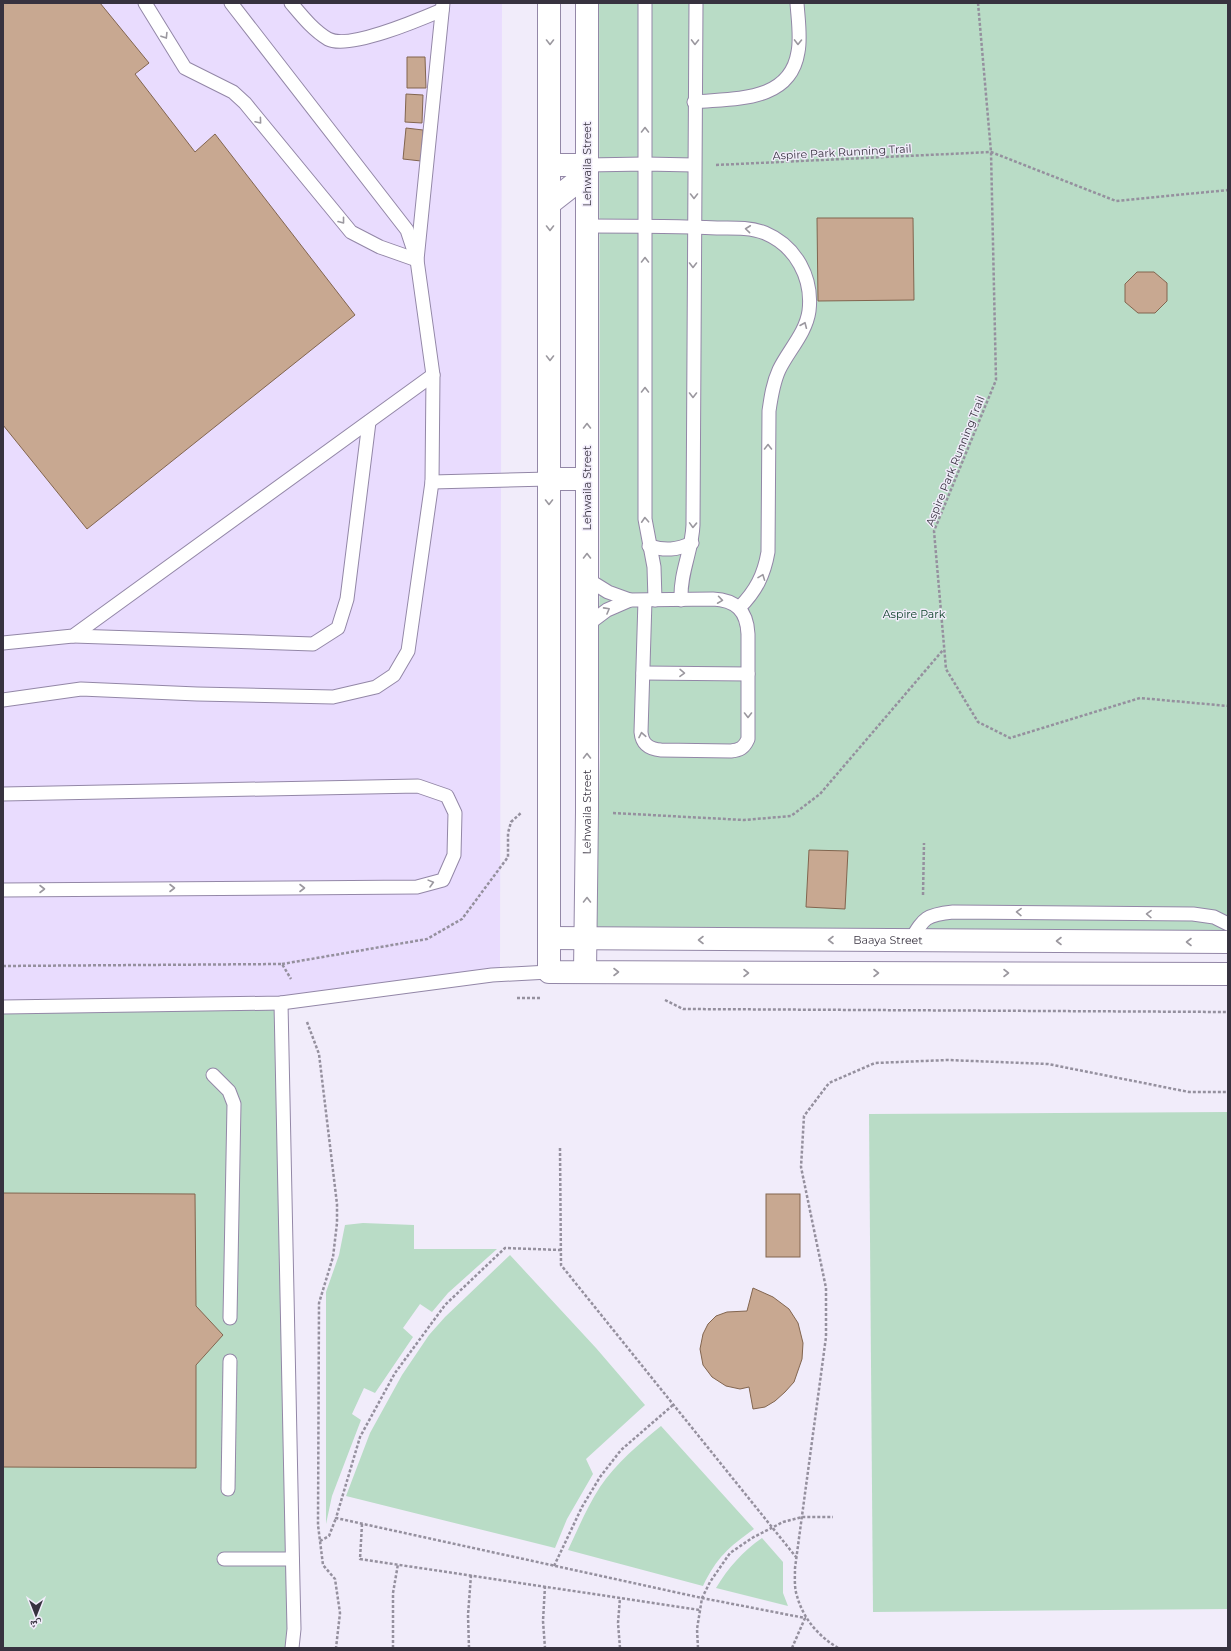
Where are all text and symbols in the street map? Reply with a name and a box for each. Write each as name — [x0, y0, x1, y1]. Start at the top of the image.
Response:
one-way arrow — [161, 32, 168, 39]
one-way arrow — [546, 39, 554, 45]
one-way arrow — [691, 39, 699, 45]
one-way arrow — [794, 39, 802, 45]
one-way arrow — [255, 116, 262, 123]
street label: Lehwaila Street — [580, 121, 594, 206]
one-way arrow — [641, 127, 649, 133]
street label: Aspire Park Running Trail — [772, 141, 912, 163]
one-way arrow — [690, 193, 698, 199]
one-way arrow — [337, 217, 344, 224]
one-way arrow — [546, 225, 554, 231]
one-way arrow — [744, 225, 751, 234]
one-way arrow — [641, 257, 649, 263]
one-way arrow — [689, 262, 697, 268]
one-way arrow — [799, 322, 807, 330]
one-way arrow — [546, 355, 554, 361]
one-way arrow — [641, 387, 649, 393]
one-way arrow — [689, 392, 697, 398]
street label: Aspire Park Running Trail — [922, 394, 988, 528]
one-way arrow — [583, 423, 591, 429]
one-way arrow — [764, 444, 773, 450]
street label: Lehwaila Street — [580, 445, 594, 530]
one-way arrow — [545, 499, 553, 505]
one-way arrow — [641, 517, 650, 523]
one-way arrow — [689, 522, 697, 528]
one-way arrow — [583, 553, 591, 559]
one-way arrow — [757, 573, 765, 580]
one-way arrow — [717, 595, 723, 604]
park label: Aspire Park — [883, 607, 946, 621]
one-way arrow — [603, 608, 610, 615]
one-way arrow — [679, 669, 685, 677]
one-way arrow — [744, 712, 752, 718]
one-way arrow — [638, 732, 647, 739]
one-way arrow — [583, 753, 591, 759]
street label: Lehwaila Street — [579, 769, 594, 855]
one-way arrow — [428, 879, 435, 888]
one-way arrow — [169, 884, 175, 892]
one-way arrow — [299, 884, 305, 892]
one-way arrow — [39, 885, 45, 893]
one-way arrow — [583, 897, 591, 903]
one-way arrow — [1016, 908, 1022, 917]
one-way arrow — [1146, 910, 1152, 918]
street label: Baaya Street — [853, 933, 923, 947]
one-way arrow — [698, 935, 704, 944]
one-way arrow — [828, 936, 834, 944]
one-way arrow — [1056, 937, 1062, 945]
one-way arrow — [1186, 938, 1192, 946]
one-way arrow — [613, 968, 619, 976]
one-way arrow — [743, 969, 749, 977]
one-way arrow — [873, 969, 879, 977]
one-way arrow — [1003, 969, 1009, 977]
north arrow — [16, 1595, 56, 1635]
text: ش — [30, 1617, 42, 1632]

